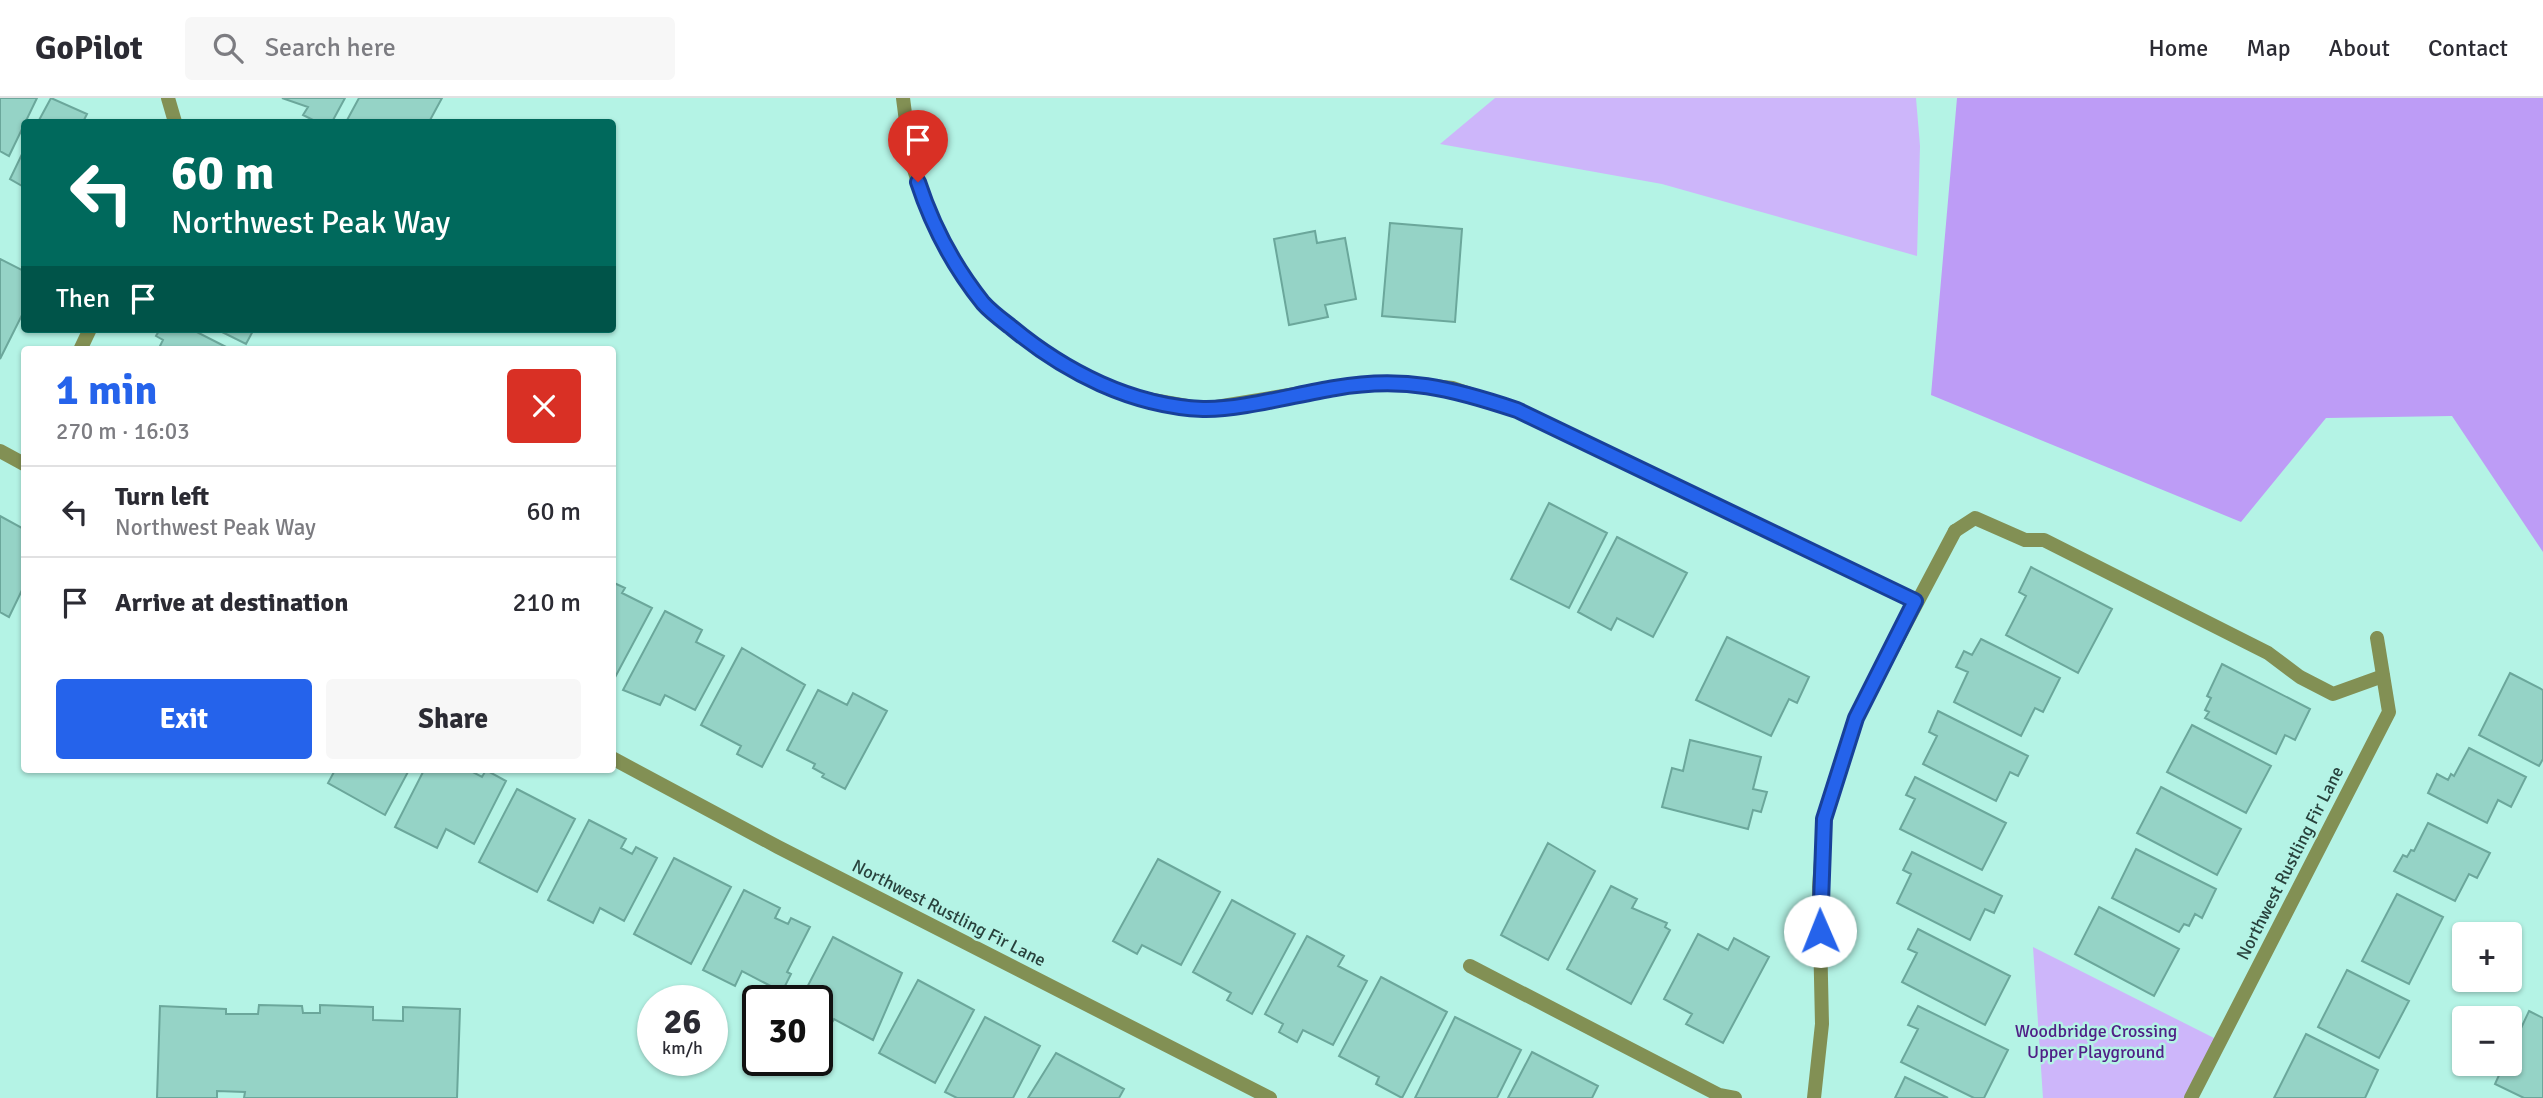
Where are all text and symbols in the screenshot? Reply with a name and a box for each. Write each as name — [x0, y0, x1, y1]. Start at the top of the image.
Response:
search box — [185, 17, 675, 80]
text: GoPilot — [35, 28, 143, 69]
icon: search — [209, 29, 247, 67]
text: Search here — [265, 32, 396, 64]
text: Home — [2148, 33, 2208, 63]
text: Map — [2246, 33, 2291, 63]
text: About — [2329, 33, 2390, 63]
text: Contact — [2428, 33, 2508, 63]
pin — [888, 110, 948, 182]
icon: arrive — [899, 121, 937, 159]
text: 60 m — [171, 143, 274, 203]
icon: left — [56, 147, 147, 238]
text: Northwest Peak Way — [171, 203, 450, 242]
icon: arrive — [124, 280, 162, 318]
text: Then — [56, 283, 110, 315]
text: 1 min — [56, 365, 157, 416]
button: close — [507, 369, 581, 443]
text: 270 m · 16:03 — [56, 417, 190, 446]
text: Turn left — [115, 481, 209, 513]
icon: left — [56, 493, 94, 531]
text: 60 m — [526, 496, 581, 528]
text: Northwest Peak Way — [115, 513, 316, 542]
icon: arrive — [56, 584, 94, 622]
text: Arrive at destination — [115, 587, 348, 619]
text: 210 m — [512, 587, 581, 619]
button: Exit — [56, 679, 312, 759]
button: Share — [326, 679, 581, 759]
street label: Northwest Rustling Fir Lane — [2232, 763, 2348, 963]
street label: Northwest Rustling Fir Lane — [849, 855, 1049, 971]
position arrow — [1783, 894, 1857, 968]
map controls — [2452, 922, 2522, 1076]
button: + — [2452, 922, 2522, 992]
speed limit sign: 30 — [742, 985, 833, 1076]
text: 26 — [664, 1000, 701, 1043]
button: − — [2452, 1006, 2522, 1076]
park label: Woodbridge Crossing Upper Playground — [2015, 1020, 2177, 1063]
text: km/h — [662, 1037, 703, 1059]

